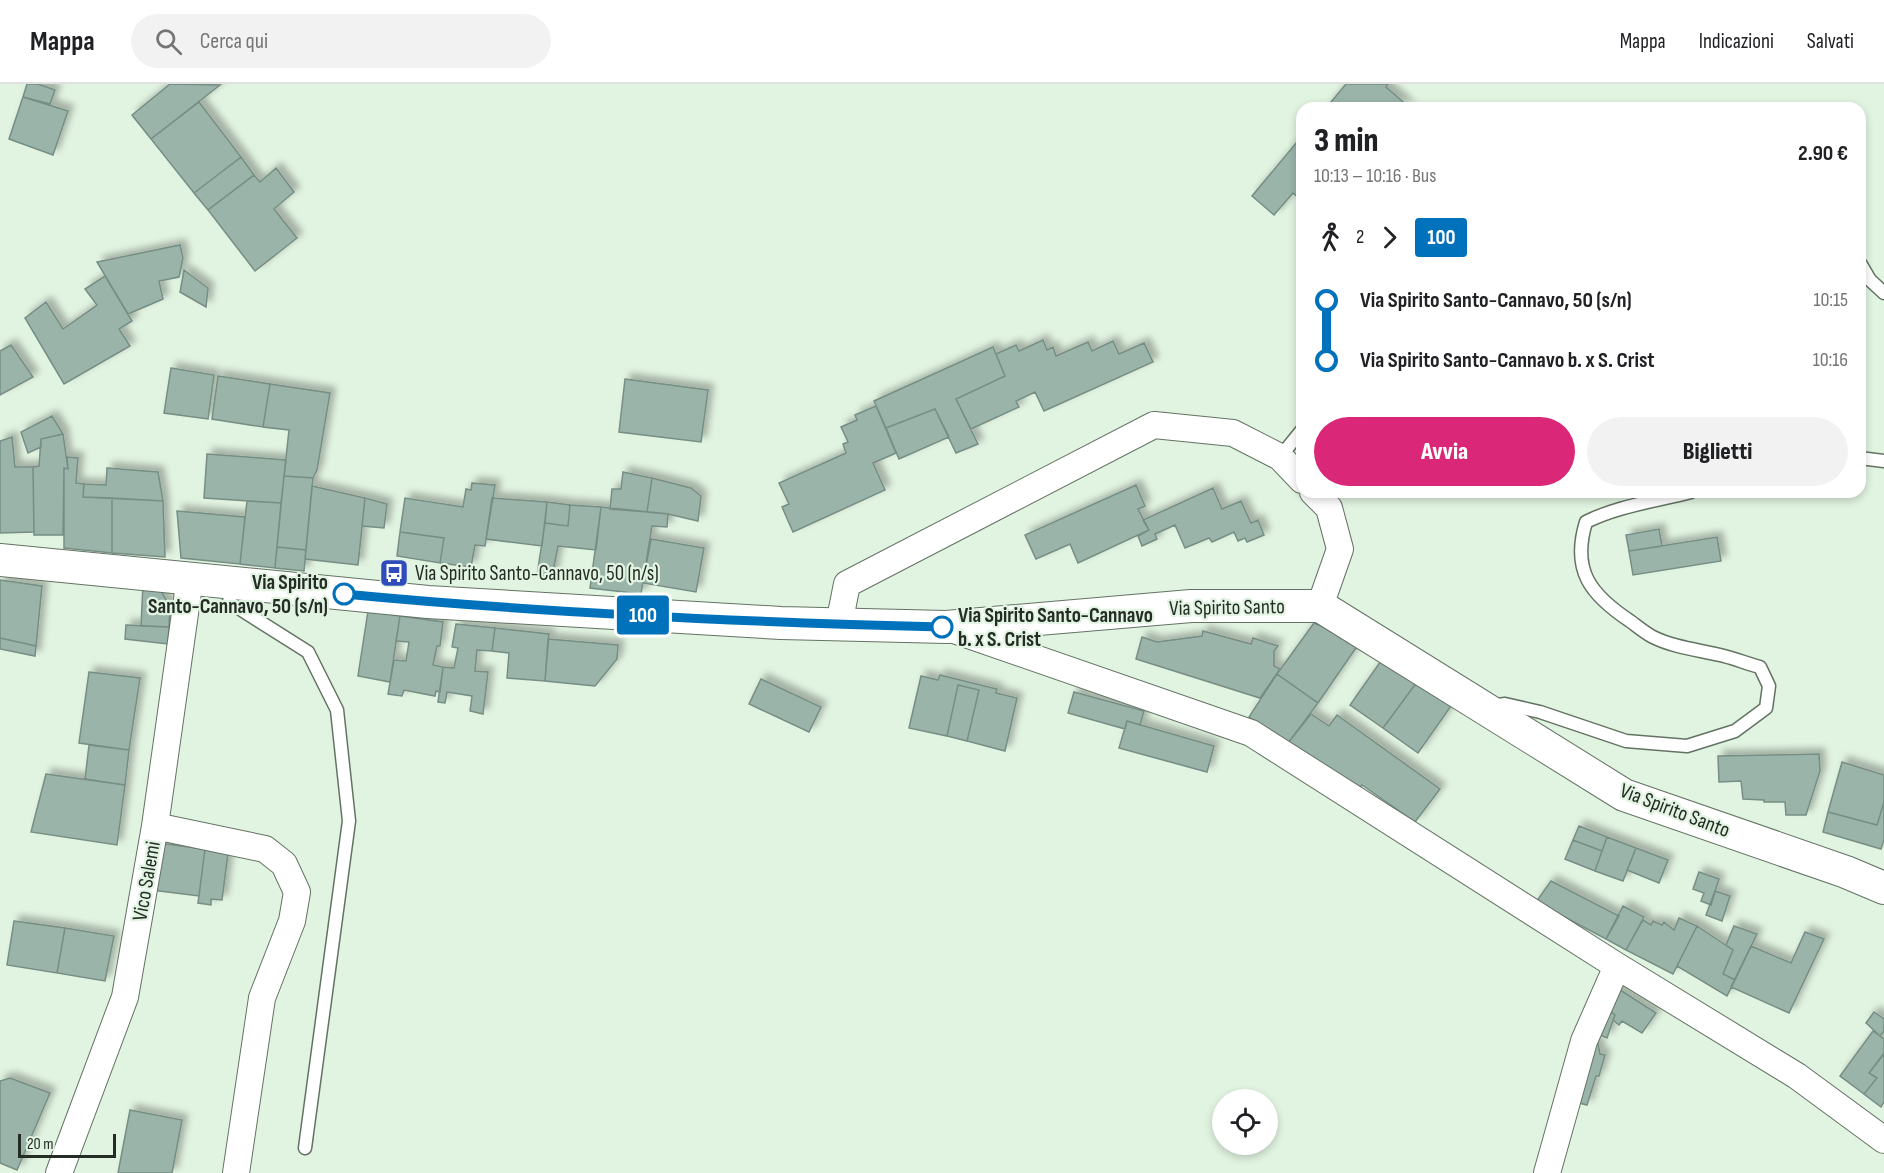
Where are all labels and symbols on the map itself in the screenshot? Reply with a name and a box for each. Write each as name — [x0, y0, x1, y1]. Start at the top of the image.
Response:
bus stop icon: Via Spirito Santo-Cannavo, 50 (n/s) — [378, 557, 410, 589]
place label: Via Spirito Santo-Cannavo, 50 (n/s) — [415, 561, 659, 586]
place label: Via Spirito Santo-Cannavo, 50 (s/n) — [148, 570, 328, 619]
marker: Via Spirito Santo-Cannavo, 50 (s/n) — [333, 583, 355, 605]
street label: Via Spirito Santo — [1169, 594, 1285, 621]
line badge: 100 — [608, 596, 678, 634]
place label: Via Spirito Santo-Cannavo b. x S. Crist — [958, 603, 1153, 652]
marker: Via Spirito Santo-Cannavo b. x S. Crist — [931, 616, 953, 638]
street label: Via Spirito Santo — [1616, 778, 1733, 843]
street label: Vico Salemi — [127, 839, 166, 923]
scale bar — [18, 1131, 116, 1158]

